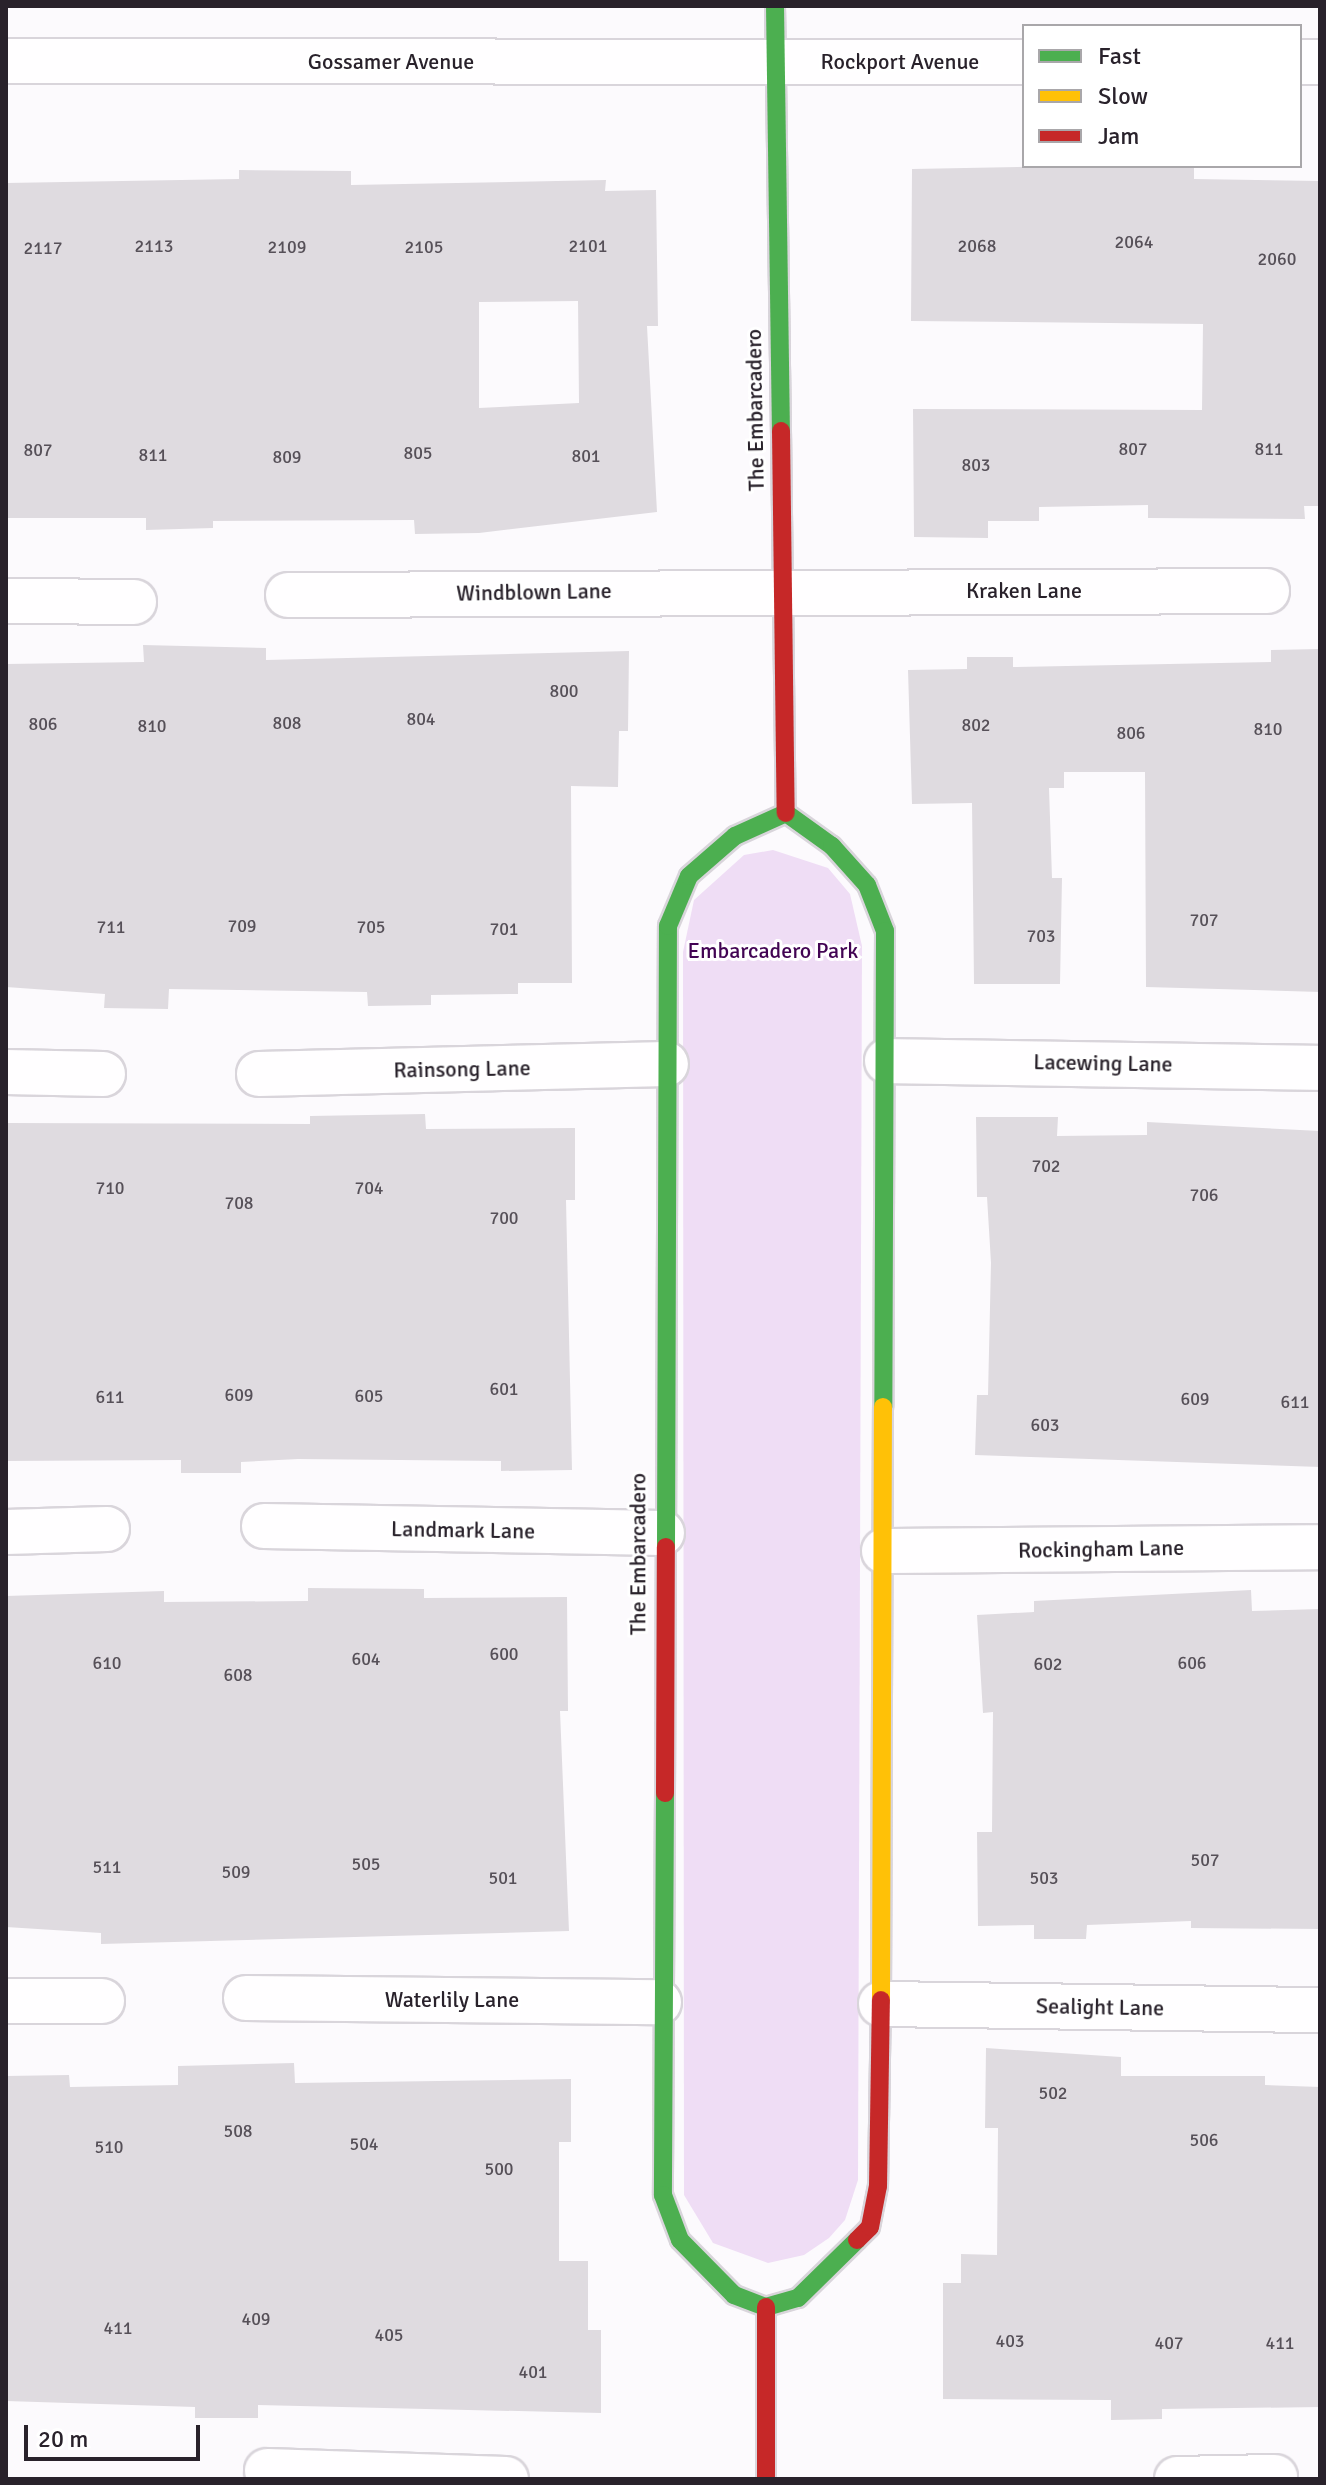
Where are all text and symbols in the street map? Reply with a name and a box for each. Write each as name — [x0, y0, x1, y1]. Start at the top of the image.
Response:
legend — [1022, 24, 1302, 168]
text: Fast — [1098, 41, 1141, 71]
street label: Gossamer Avenue — [308, 49, 474, 75]
street label: Rockport Avenue — [821, 49, 979, 75]
text: Slow — [1098, 81, 1148, 111]
text: Jam — [1098, 121, 1139, 151]
house number: 2064 — [1115, 231, 1153, 253]
house number: 2113 — [135, 235, 173, 257]
house number: 2101 — [569, 235, 607, 257]
house number: 2068 — [958, 235, 996, 257]
house number: 2109 — [268, 236, 306, 258]
house number: 2105 — [405, 236, 443, 258]
house number: 2117 — [24, 237, 62, 259]
house number: 2060 — [1258, 248, 1296, 270]
street label: The Embarcadero — [740, 329, 770, 491]
house number: 807 — [1118, 438, 1148, 460]
house number: 811 — [1254, 438, 1284, 460]
house number: 807 — [23, 439, 53, 461]
house number: 805 — [403, 442, 433, 464]
house number: 811 — [138, 444, 168, 466]
house number: 801 — [571, 445, 601, 467]
house number: 809 — [272, 446, 302, 468]
house number: 803 — [961, 454, 991, 476]
street label: Windblown Lane — [456, 577, 612, 607]
street label: Kraken Lane — [966, 578, 1082, 604]
house number: 800 — [549, 680, 579, 702]
house number: 804 — [406, 708, 436, 730]
house number: 808 — [272, 712, 302, 734]
house number: 806 — [28, 713, 58, 735]
house number: 802 — [961, 714, 991, 736]
house number: 810 — [137, 715, 167, 737]
house number: 810 — [1253, 718, 1283, 740]
house number: 806 — [1116, 722, 1146, 744]
house number: 707 — [1189, 909, 1219, 931]
house number: 709 — [227, 915, 257, 937]
house number: 711 — [96, 916, 126, 938]
house number: 705 — [356, 916, 386, 938]
house number: 701 — [489, 918, 519, 940]
house number: 703 — [1026, 925, 1056, 947]
park label: Embarcadero Park — [688, 938, 858, 964]
street label: Lacewing Lane — [1033, 1049, 1173, 1077]
street label: Rainsong Lane — [393, 1055, 531, 1083]
house number: 702 — [1031, 1155, 1061, 1177]
house number: 710 — [95, 1177, 125, 1199]
house number: 704 — [354, 1177, 384, 1199]
house number: 706 — [1189, 1184, 1219, 1206]
house number: 708 — [224, 1192, 254, 1214]
house number: 700 — [489, 1207, 519, 1229]
house number: 601 — [489, 1378, 519, 1400]
house number: 609 — [224, 1384, 254, 1406]
house number: 605 — [354, 1385, 384, 1407]
house number: 611 — [95, 1386, 125, 1408]
house number: 609 — [1180, 1388, 1210, 1410]
house number: 611 — [1280, 1391, 1310, 1413]
house number: 603 — [1030, 1414, 1060, 1436]
street label: The Embarcadero — [625, 1473, 651, 1635]
street label: Landmark Lane — [391, 1516, 535, 1544]
street label: Rockingham Lane — [1018, 1534, 1184, 1564]
house number: 600 — [489, 1643, 519, 1665]
house number: 604 — [351, 1648, 381, 1670]
house number: 610 — [92, 1652, 122, 1674]
house number: 606 — [1177, 1652, 1207, 1674]
house number: 602 — [1033, 1653, 1063, 1675]
house number: 608 — [223, 1664, 253, 1686]
house number: 507 — [1190, 1849, 1220, 1871]
house number: 505 — [351, 1853, 381, 1875]
house number: 511 — [92, 1856, 122, 1878]
house number: 509 — [221, 1861, 251, 1883]
house number: 501 — [488, 1867, 518, 1889]
house number: 503 — [1029, 1867, 1059, 1889]
street label: Waterlily Lane — [385, 1987, 519, 2013]
street label: Sealight Lane — [1036, 1993, 1164, 2021]
house number: 502 — [1038, 2082, 1068, 2104]
house number: 508 — [223, 2120, 253, 2142]
house number: 506 — [1189, 2129, 1219, 2151]
house number: 504 — [349, 2133, 379, 2155]
house number: 510 — [94, 2136, 124, 2158]
house number: 500 — [484, 2158, 514, 2180]
house number: 409 — [241, 2308, 271, 2330]
house number: 411 — [103, 2317, 133, 2339]
house number: 405 — [374, 2324, 404, 2346]
house number: 403 — [995, 2330, 1025, 2352]
house number: 407 — [1154, 2332, 1184, 2354]
house number: 411 — [1265, 2332, 1295, 2354]
house number: 401 — [518, 2361, 548, 2383]
scale bar — [28, 2409, 204, 2459]
text: 20 m — [38, 2424, 88, 2454]

